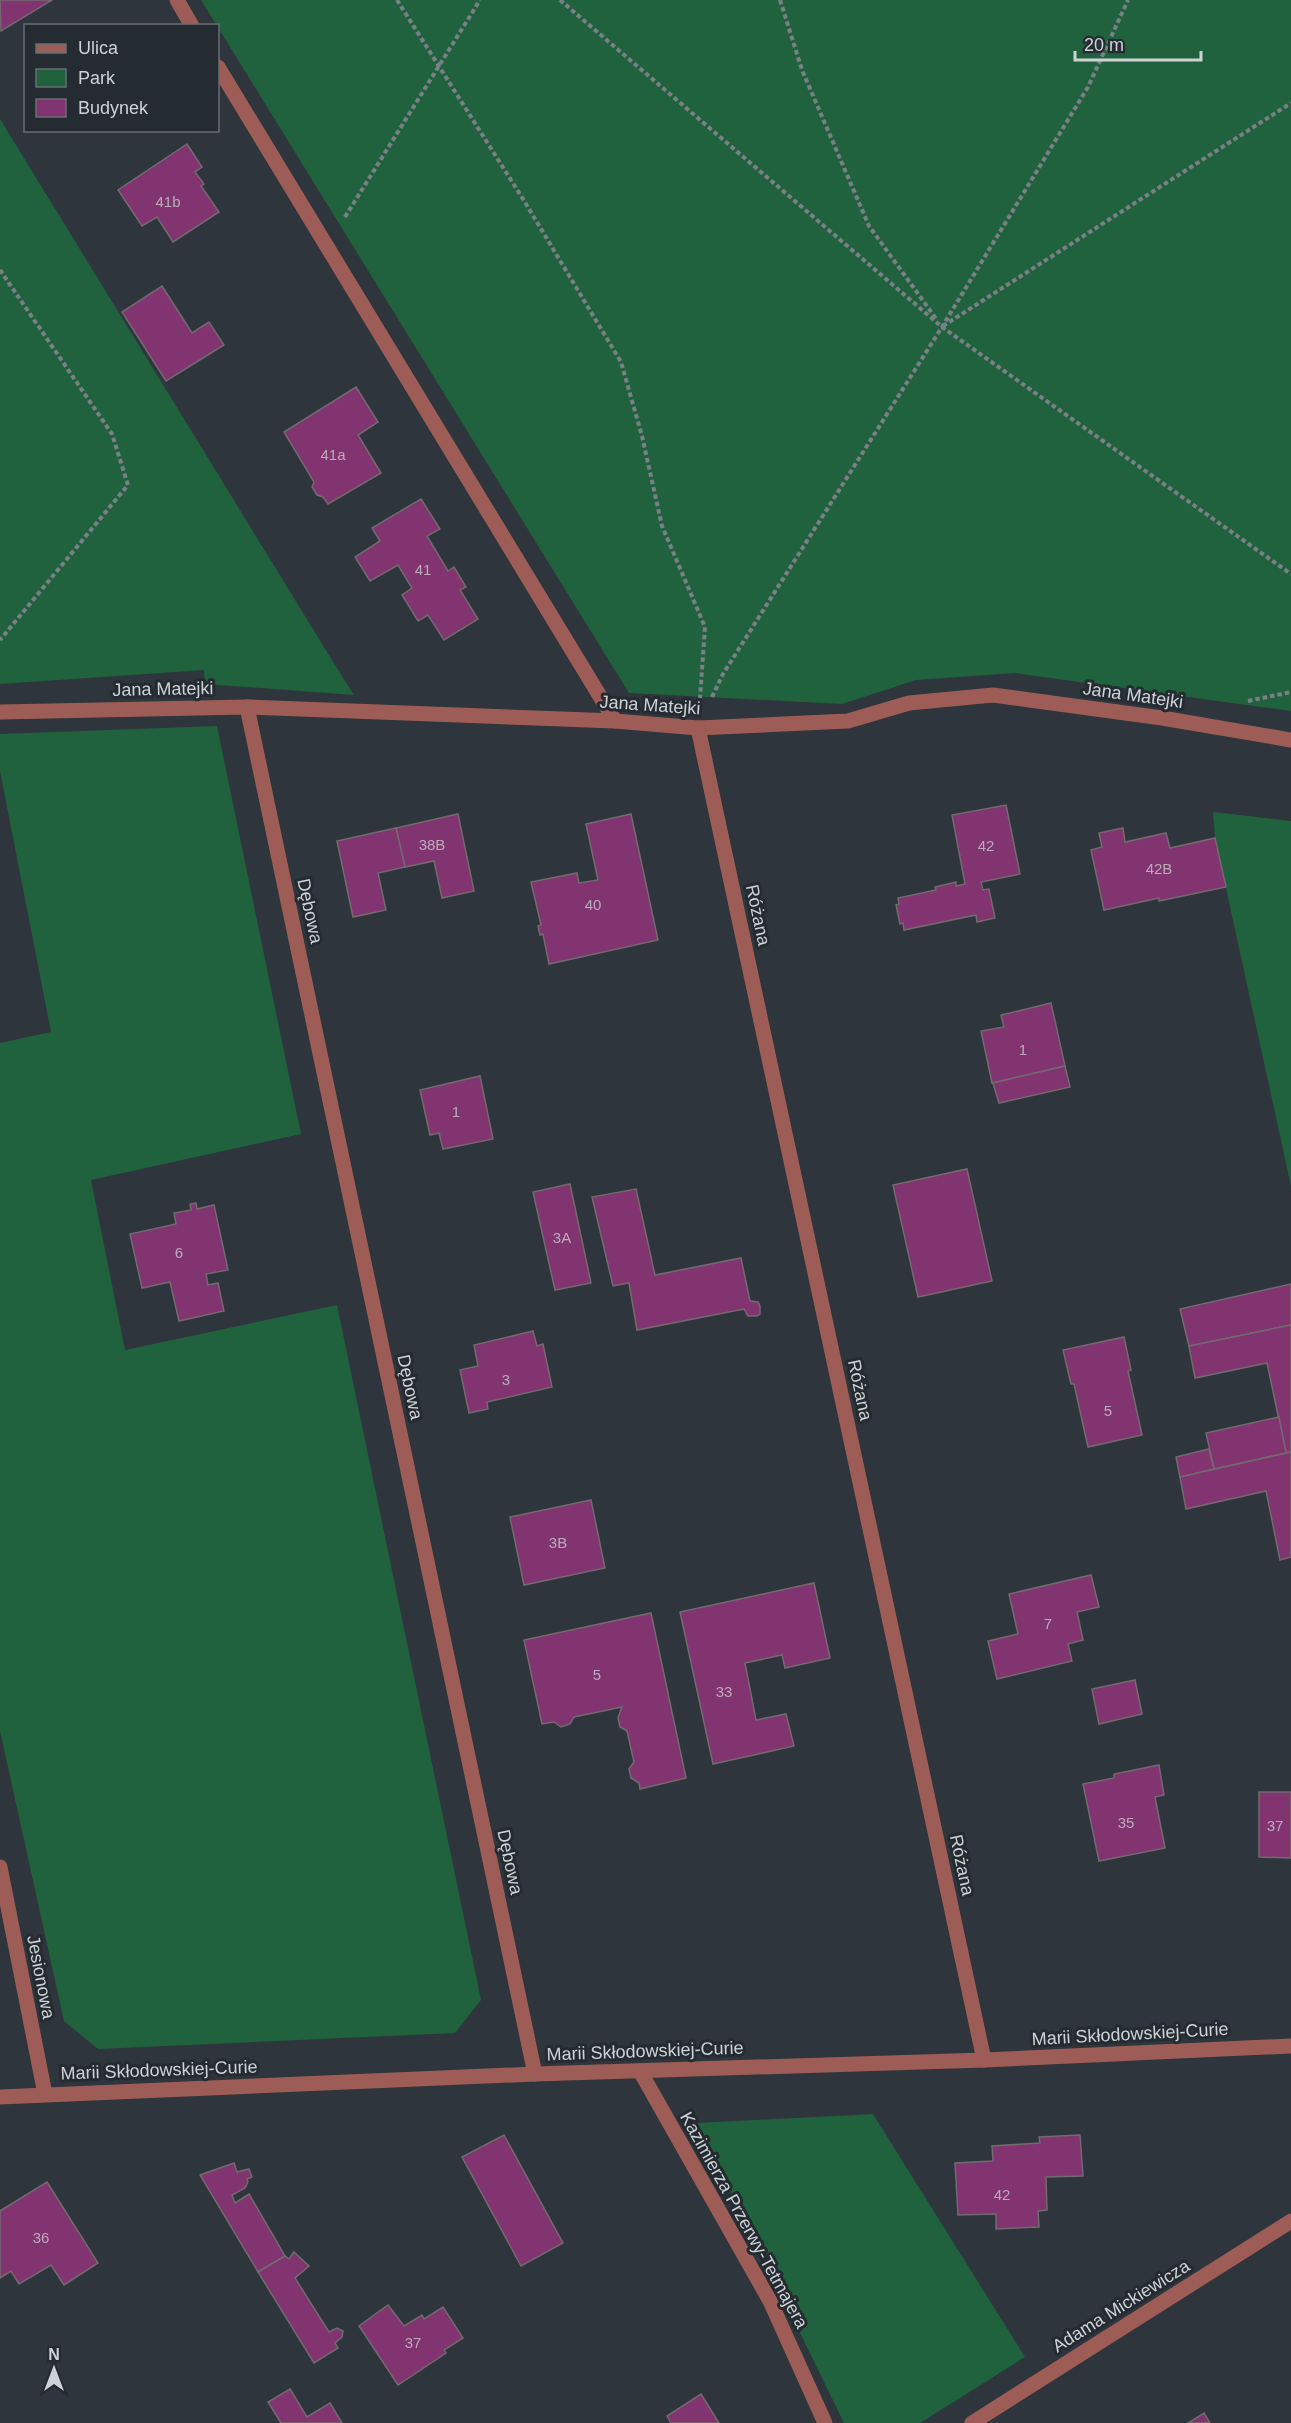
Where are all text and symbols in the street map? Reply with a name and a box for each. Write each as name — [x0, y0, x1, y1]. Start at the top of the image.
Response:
legend — [24, 24, 219, 132]
scale bar — [1075, 24, 1201, 62]
text: 20 m — [1084, 35, 1124, 55]
text: Ulica — [78, 38, 119, 58]
text: Park — [78, 68, 116, 88]
text: Budynek — [78, 98, 149, 118]
house number: 41b — [155, 193, 181, 210]
house number: 41a — [320, 446, 346, 463]
house number: 41 — [415, 561, 431, 578]
street label: Jana Matejki — [112, 678, 214, 700]
street label: Jana Matejki — [1082, 678, 1184, 712]
street label: Jana Matejki — [599, 691, 701, 719]
house number: 38B — [419, 836, 445, 853]
house number: 42 — [978, 837, 994, 854]
house number: 42B — [1146, 860, 1172, 877]
street label: Dębowa — [293, 877, 327, 946]
street label: Różana — [742, 883, 774, 948]
house number: 40 — [585, 896, 601, 913]
house number: 1 — [1019, 1041, 1027, 1058]
house number: 1 — [452, 1103, 460, 1120]
house number: 3A — [553, 1229, 571, 1246]
house number: 6 — [175, 1244, 183, 1261]
street label: Dębowa — [393, 1353, 427, 1422]
street label: Różana — [844, 1358, 876, 1423]
house number: 3 — [502, 1371, 510, 1388]
house number: 5 — [1104, 1402, 1112, 1419]
house number: 3B — [549, 1534, 567, 1551]
house number: 7 — [1044, 1615, 1052, 1632]
house number: 5 — [593, 1666, 601, 1683]
house number: 33 — [716, 1683, 732, 1700]
house number: 35 — [1118, 1814, 1134, 1831]
house number: 37 — [1267, 1817, 1283, 1834]
street label: Dębowa — [493, 1828, 527, 1897]
street label: Różana — [946, 1833, 978, 1898]
street label: Jesionowa — [23, 1933, 59, 2022]
street label: Marii Skłodowskiej-Curie — [1031, 2019, 1229, 2049]
street label: Marii Skłodowskiej-Curie — [546, 2038, 744, 2064]
street label: Marii Skłodowskiej-Curie — [60, 2057, 258, 2083]
street label: Kazimierza Przerwy-Tetmajera — [676, 2108, 812, 2332]
house number: 42 — [994, 2186, 1010, 2203]
house number: 36 — [33, 2229, 49, 2246]
street label: Adama Mickiewicza — [1049, 2255, 1194, 2356]
house number: 37 — [405, 2334, 421, 2351]
north arrow — [24, 2339, 84, 2399]
text: N — [48, 2346, 60, 2363]

